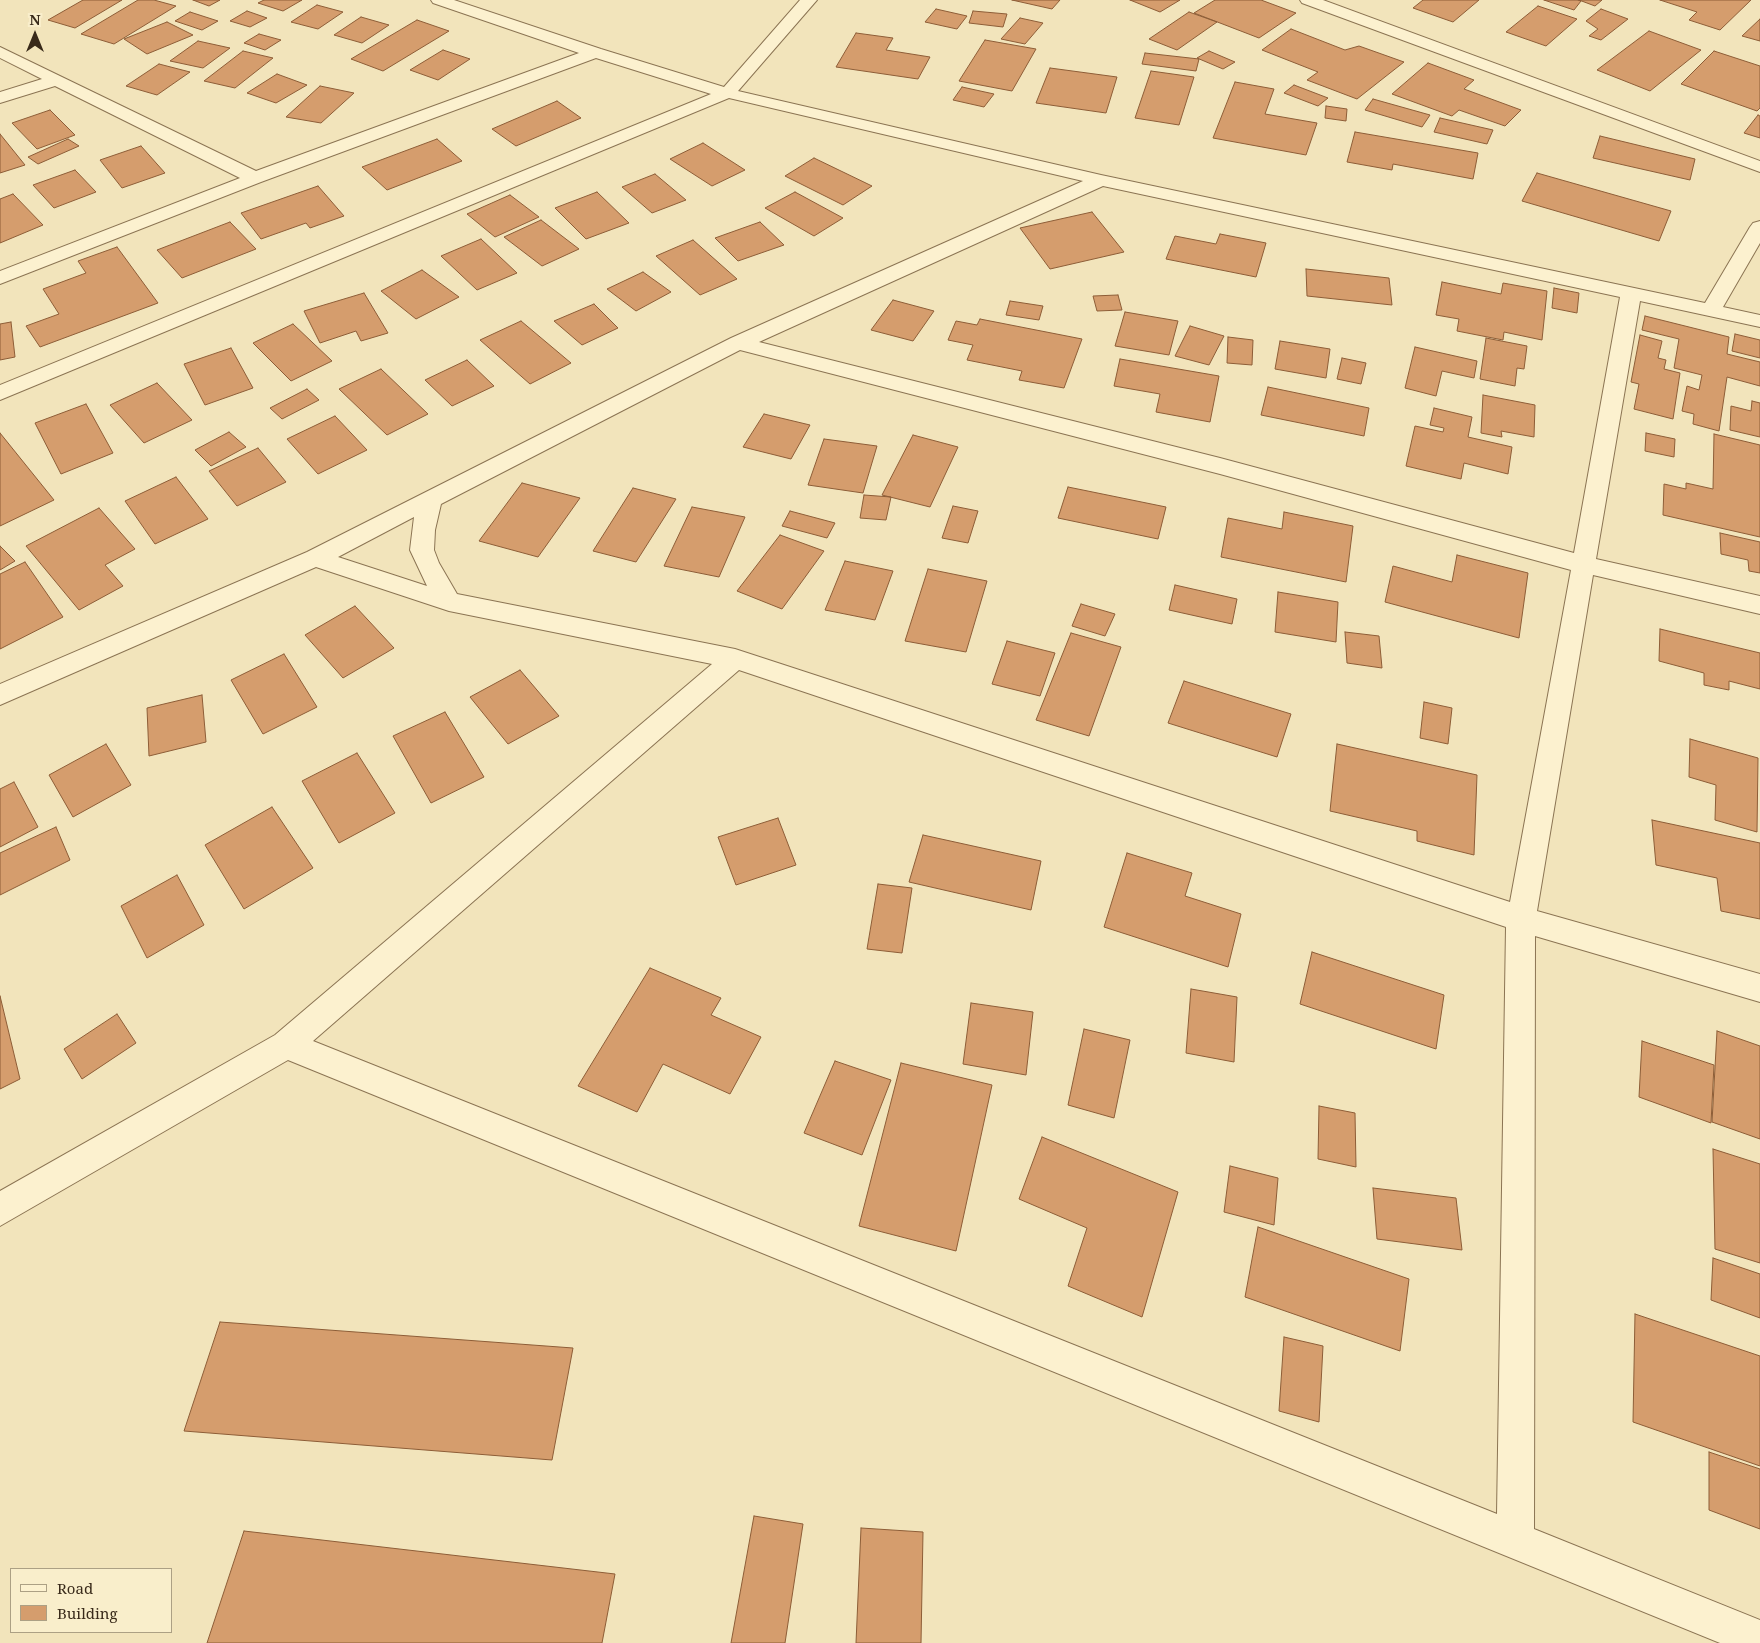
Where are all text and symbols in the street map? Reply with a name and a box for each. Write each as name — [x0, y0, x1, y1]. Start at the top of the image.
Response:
north arrow — [10, 10, 60, 60]
text: N — [29, 10, 41, 29]
legend — [10, 1568, 172, 1633]
text: Road — [57, 1578, 93, 1598]
text: Building — [57, 1603, 118, 1623]

